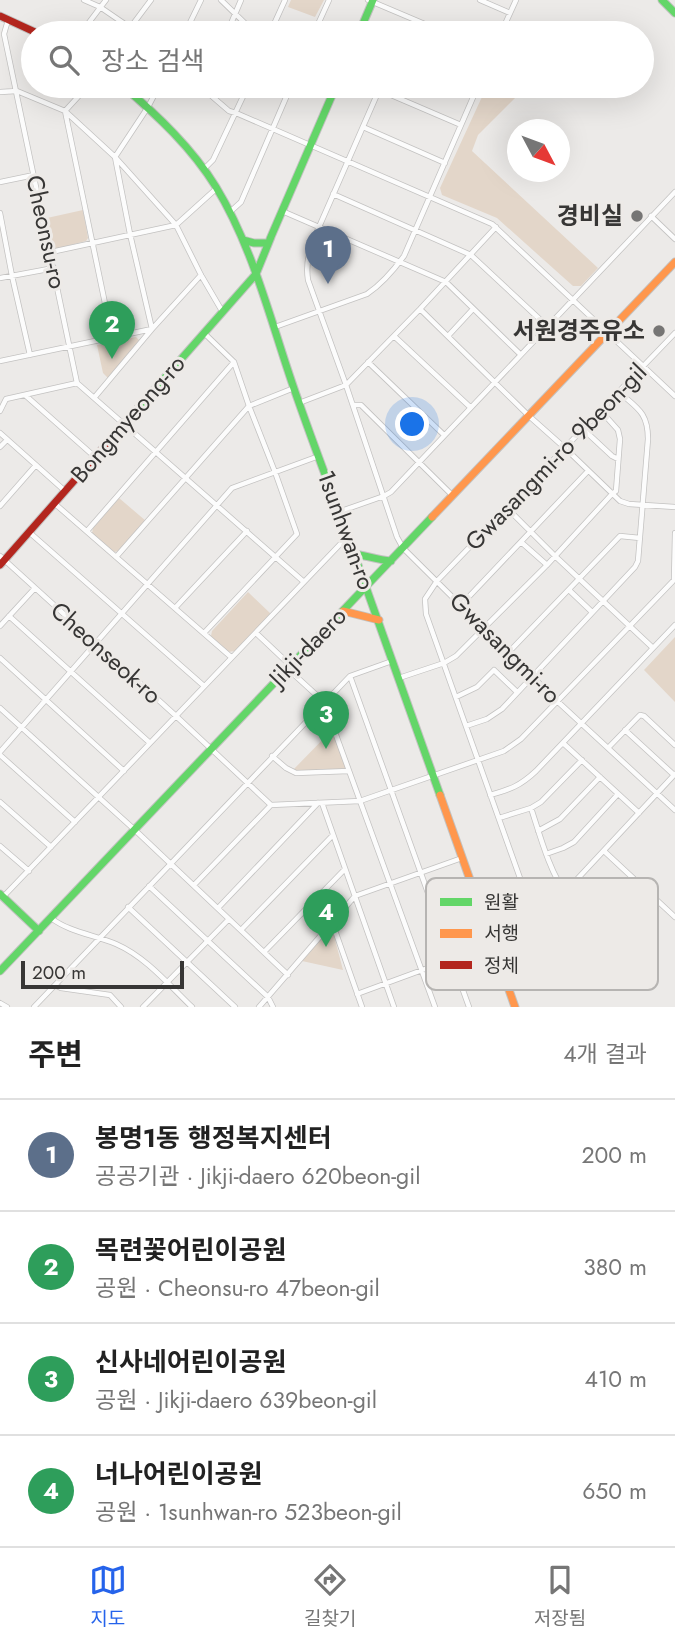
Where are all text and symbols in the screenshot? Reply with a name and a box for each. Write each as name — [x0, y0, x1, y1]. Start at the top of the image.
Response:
search box — [21, 21, 654, 98]
icon: search — [45, 41, 83, 79]
text: 장소 검색 — [101, 42, 204, 80]
north arrow — [507, 119, 570, 182]
street label: Cheonsu-ro — [17, 172, 76, 292]
place label: 경비실 — [557, 198, 623, 233]
marker: 경비실 — [629, 208, 645, 224]
pin: 1 — [305, 226, 351, 284]
pin: 2 — [89, 301, 135, 359]
place label: 서원경주유소 — [513, 313, 645, 348]
marker: 서원경주유소 — [651, 323, 667, 339]
street label: Bongmyeong-ro — [62, 347, 193, 490]
street label: Gwasangmi-ro 9beon-gil — [457, 355, 655, 558]
your location — [395, 407, 429, 441]
street label: 1sunhwan-ro — [309, 465, 384, 594]
street label: Gwasangmi-ro — [442, 584, 569, 711]
street label: Cheonseok-ro — [43, 593, 170, 712]
street label: Jikji-daero — [259, 599, 354, 696]
pin: 3 — [303, 691, 349, 749]
legend — [426, 878, 658, 990]
pin: 4 — [303, 889, 349, 947]
text: 원활 — [484, 889, 519, 916]
text: 서행 — [484, 920, 519, 947]
text: 정체 — [484, 952, 519, 979]
scale bar — [21, 958, 184, 990]
text: 200 m — [32, 959, 86, 986]
text: 주변 — [28, 1033, 83, 1076]
text: 4개 결과 — [563, 1037, 647, 1071]
text: 봉명1동 행정복지센터 — [95, 1119, 331, 1157]
text: 1 — [45, 1138, 57, 1172]
text: 200 m — [581, 1138, 647, 1172]
text: 공공기관 · Jikji-daero 620beon-gil — [95, 1159, 420, 1193]
text: 목련꽃어린이공원 — [95, 1231, 286, 1269]
text: 2 — [43, 1250, 59, 1284]
text: 380 m — [583, 1250, 647, 1284]
text: 공원 · Cheonsu-ro 47beon-gil — [95, 1271, 380, 1305]
text: 신사네어린이공원 — [95, 1343, 286, 1381]
text: 3 — [44, 1362, 58, 1396]
text: 410 m — [585, 1362, 647, 1396]
text: 공원 · Jikji-daero 639beon-gil — [95, 1383, 377, 1417]
text: 너나어린이공원 — [95, 1455, 262, 1493]
text: 4 — [43, 1474, 59, 1508]
text: 650 m — [582, 1474, 647, 1508]
text: 공원 · 1sunhwan-ro 523beon-gil — [95, 1495, 402, 1529]
tab: 지도 — [89, 1561, 127, 1632]
tab: 길찾기 — [304, 1561, 356, 1632]
tab: 저장됨 — [534, 1561, 586, 1632]

